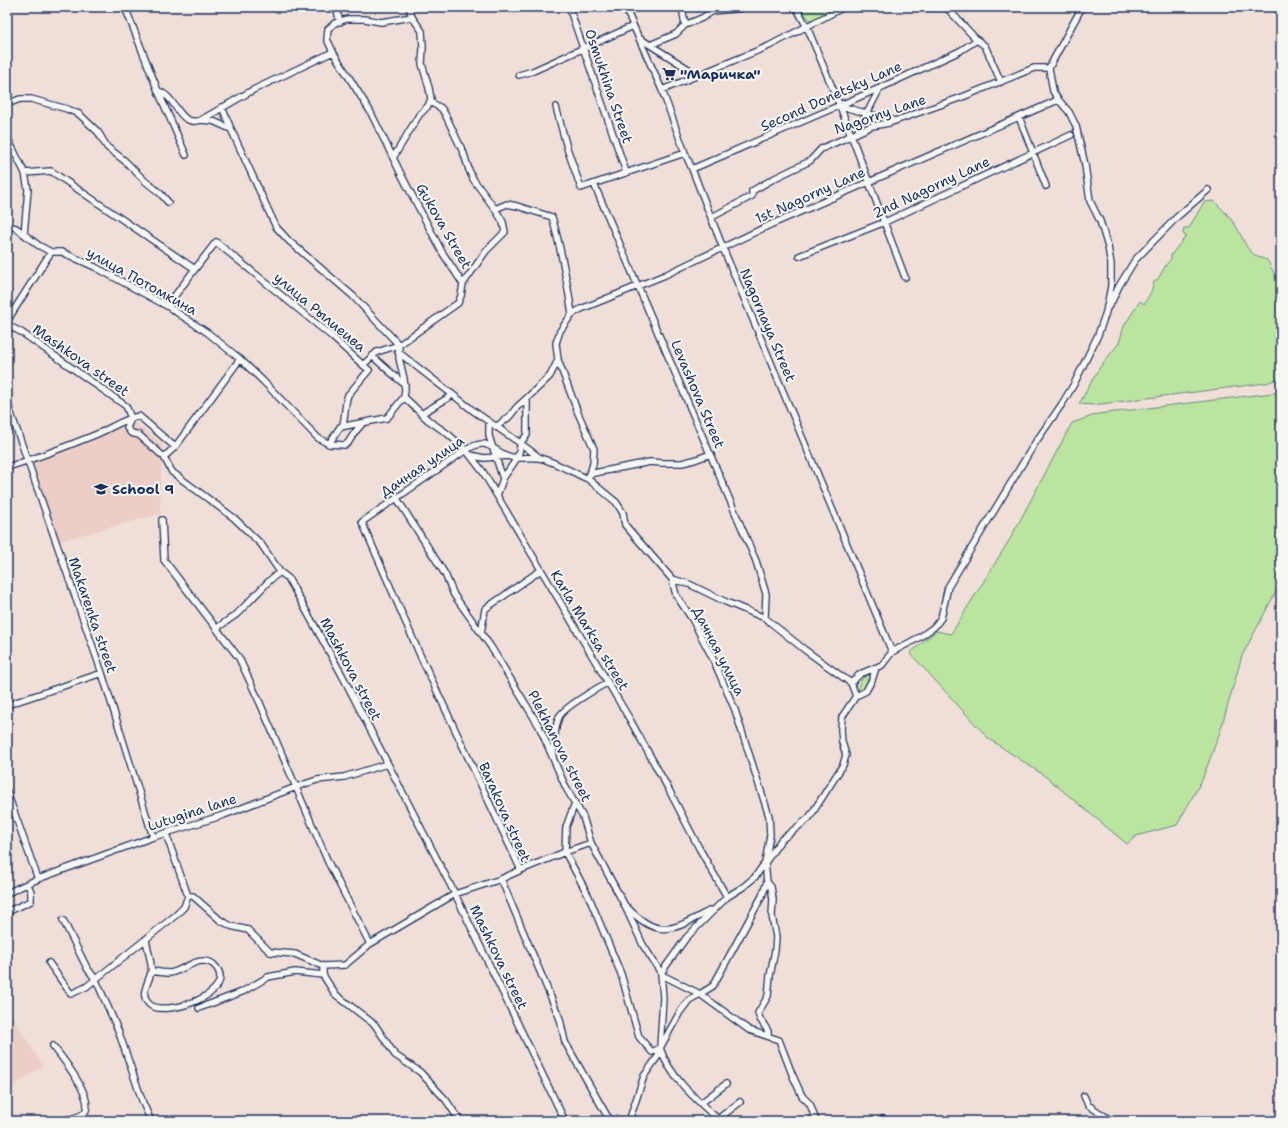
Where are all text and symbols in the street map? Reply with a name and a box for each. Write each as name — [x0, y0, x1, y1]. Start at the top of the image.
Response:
street label: Osmukhina Street — [581, 26, 637, 146]
street label: Second Donetsky Lane — [758, 57, 904, 135]
place label: "Маричка" — [680, 65, 761, 83]
supermarket icon: "Маричка" — [661, 66, 677, 82]
street label: Nagorny Lane — [832, 90, 928, 138]
street label: 2nd Nagorny Lane — [869, 152, 993, 222]
street label: 1st Nagorny Lane — [752, 163, 868, 227]
street label: Gukova Street — [412, 180, 476, 272]
street label: улица Потомкина — [84, 243, 201, 319]
street label: Nagornaya Street — [736, 266, 800, 384]
street label: улица Рылиеива — [270, 268, 370, 356]
street label: Mashkova street — [29, 320, 133, 400]
street label: Levashova Street — [667, 337, 729, 451]
street label: Дачная улица — [376, 431, 468, 501]
place label: School 9 — [112, 480, 174, 498]
school or university icon: School 9 — [93, 481, 109, 497]
street label: Makarenka street — [65, 555, 121, 675]
street label: Karla Marksa street — [547, 567, 633, 693]
street label: Дачная улица — [689, 603, 749, 699]
street label: Mashkova street — [316, 614, 386, 724]
street label: Plekhanova street — [524, 687, 596, 805]
street label: Barakova street — [475, 759, 535, 865]
street label: Lutugina lane — [145, 789, 239, 835]
street label: Mashkova street — [466, 902, 532, 1012]

